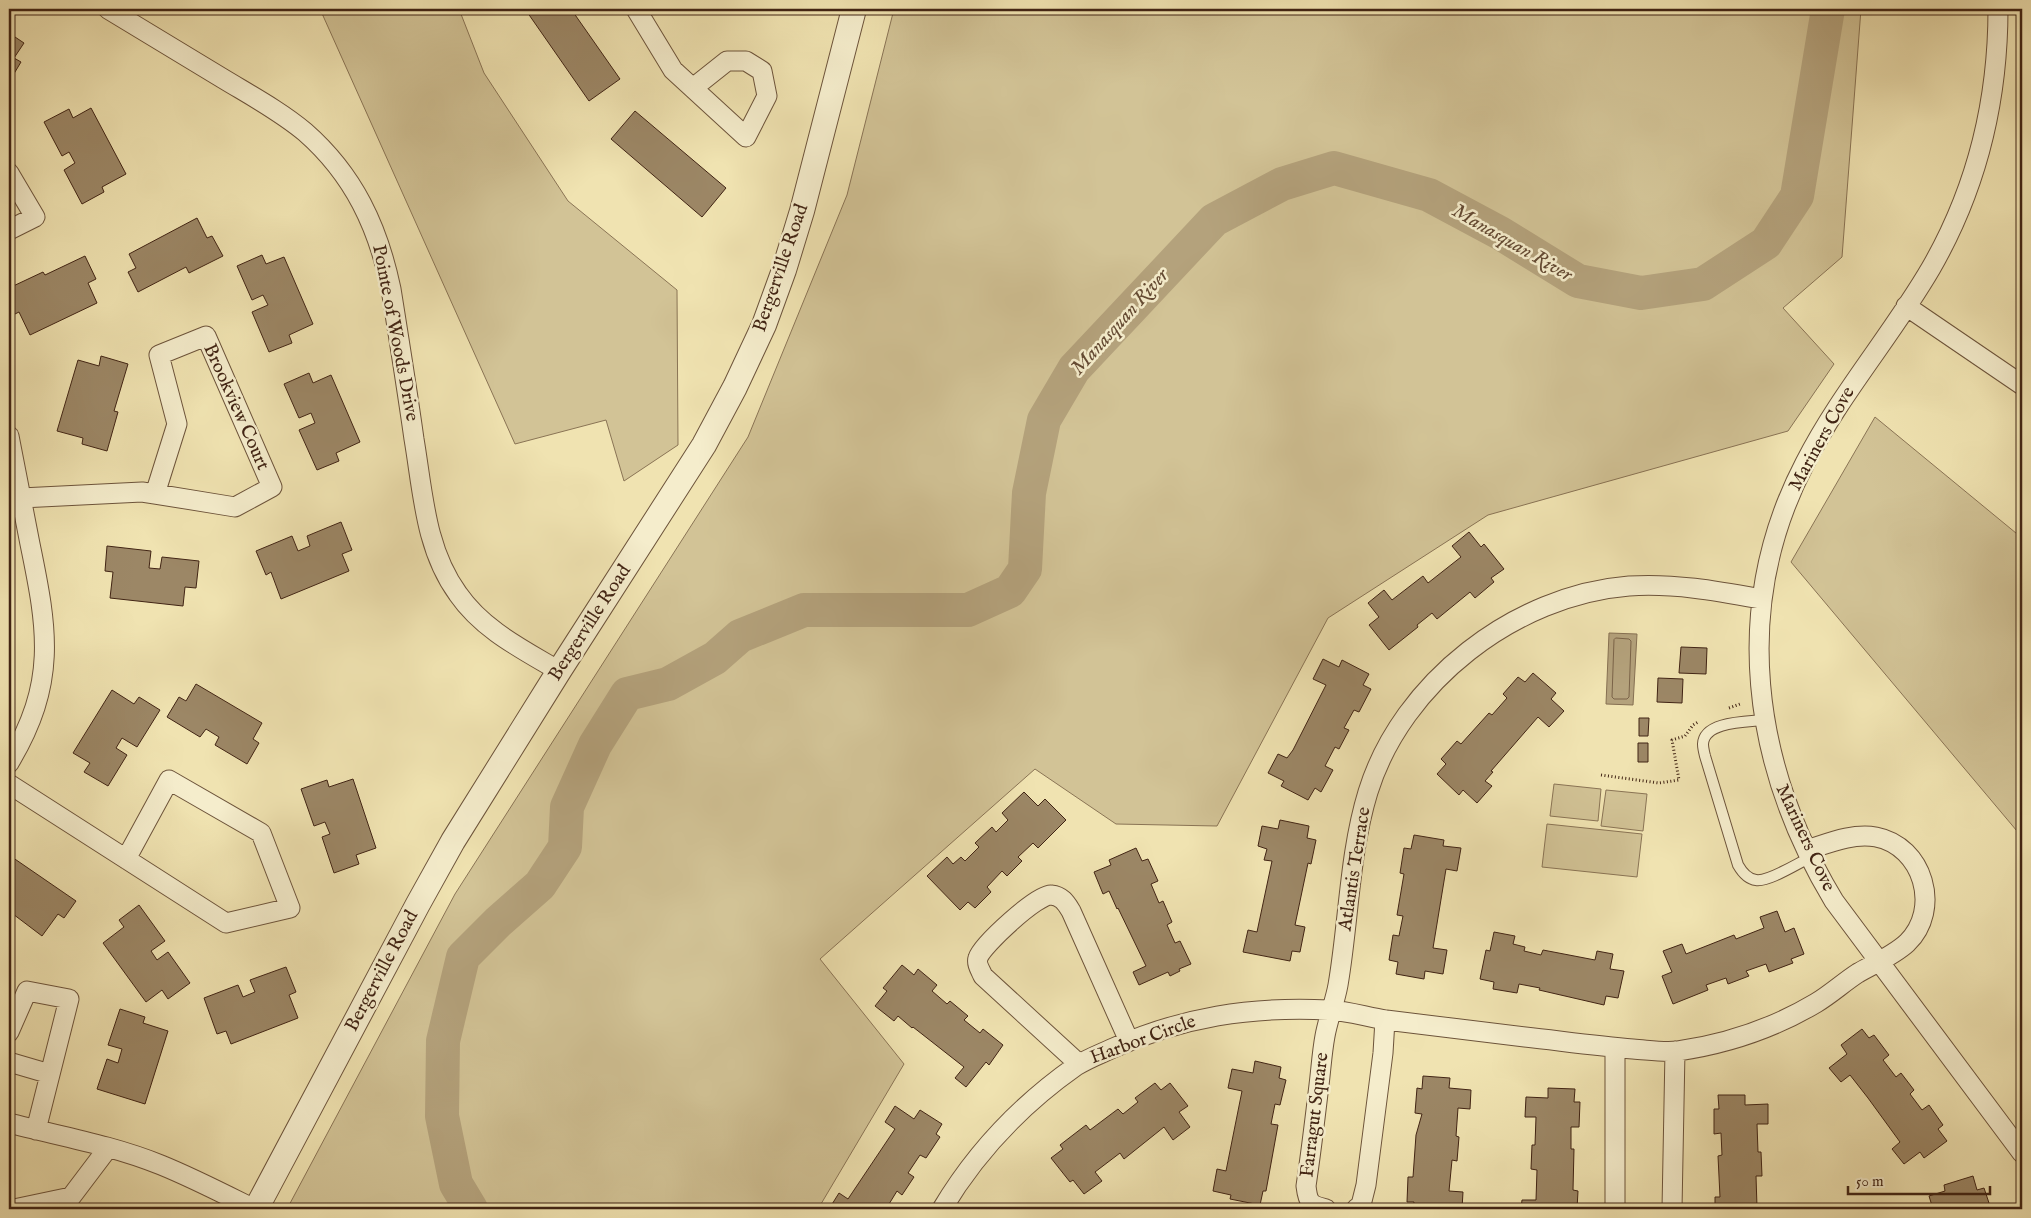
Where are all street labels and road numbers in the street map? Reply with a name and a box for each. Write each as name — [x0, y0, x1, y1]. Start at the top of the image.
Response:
street label: Bergerville Road — [748, 200, 814, 335]
street label: Pointe of Woods Drive — [366, 243, 424, 424]
street label: Brookview Court — [197, 340, 275, 474]
street label: Mariners Cove — [1784, 382, 1861, 495]
street label: Bergerville Road — [543, 560, 637, 686]
street label: Mariners Cove — [1770, 781, 1840, 896]
street label: Atlantis Terrace — [1333, 805, 1377, 934]
street label: Bergerville Road — [340, 905, 424, 1036]
street label: Harbor Circle — [1087, 1010, 1199, 1070]
street label: Farragut Square — [1295, 1051, 1335, 1179]

